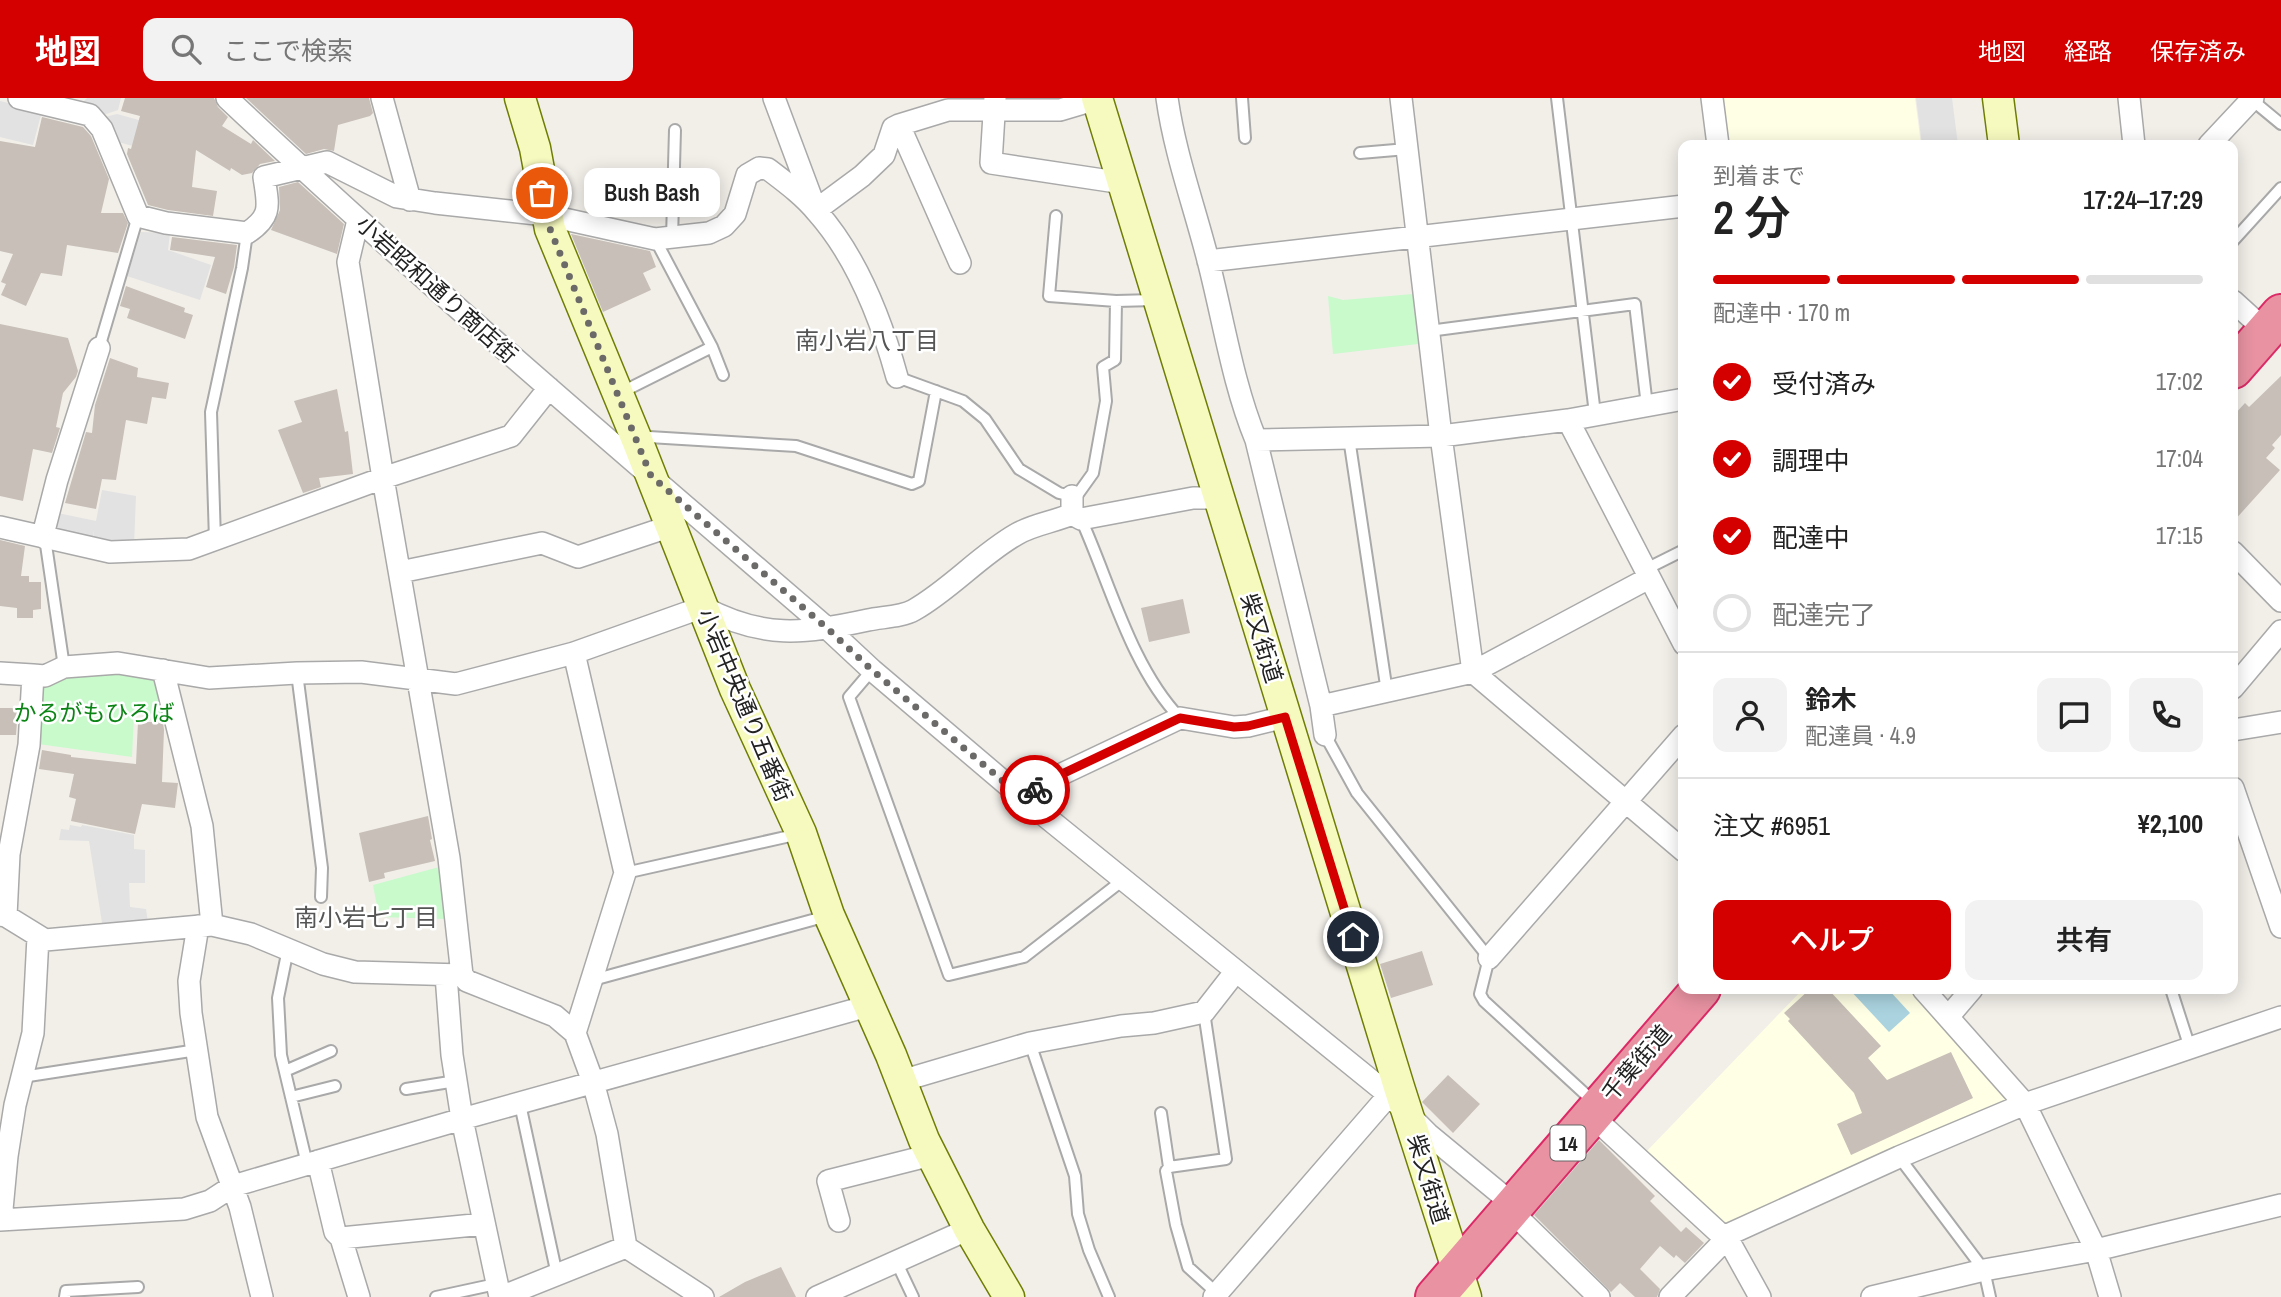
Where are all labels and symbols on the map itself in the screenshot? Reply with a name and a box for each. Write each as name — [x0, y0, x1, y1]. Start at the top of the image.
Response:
pin — [512, 163, 572, 223]
callout: Bush Bash — [584, 168, 720, 217]
street label: 小岩昭和通り商店街 — [350, 208, 524, 370]
district label: 南小岩八丁目 — [795, 324, 939, 356]
street label: 柴又街道 — [1234, 589, 1290, 687]
street label: 小岩中央通り五番街 — [690, 604, 800, 806]
park label: かるがもひろば — [14, 697, 175, 728]
courier — [1000, 755, 1070, 825]
district label: 南小岩七丁目 — [294, 901, 438, 933]
pin — [1323, 907, 1383, 967]
street label: 千葉街道 — [1594, 1018, 1678, 1108]
road number: 14 — [1550, 1126, 1586, 1160]
street label: 柴又街道 — [1401, 1130, 1457, 1228]

